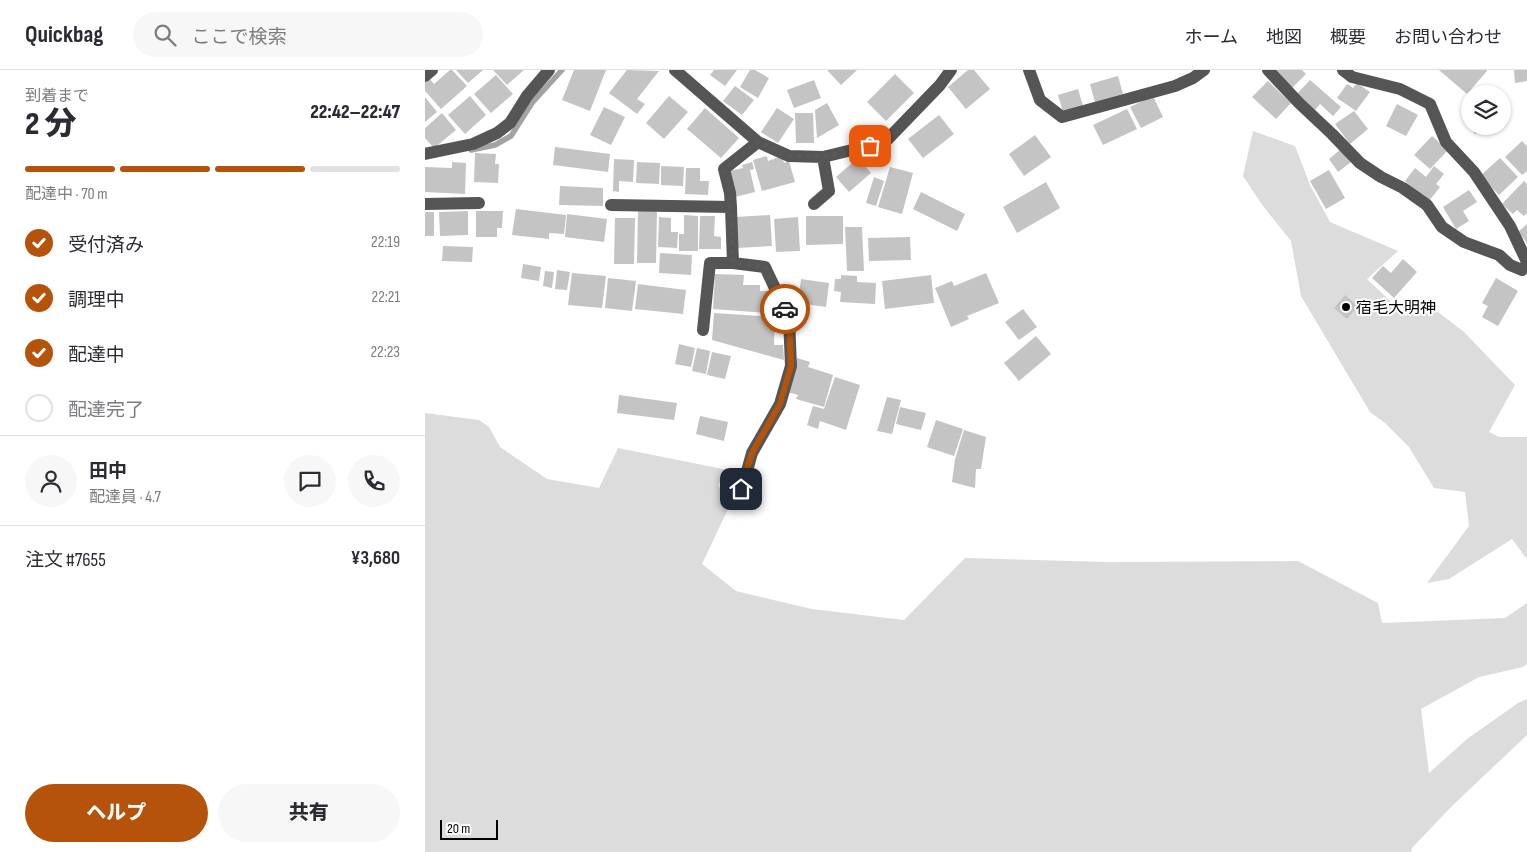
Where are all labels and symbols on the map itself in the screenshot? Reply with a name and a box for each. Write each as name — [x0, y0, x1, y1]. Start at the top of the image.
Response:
pin — [849, 125, 891, 167]
courier — [760, 284, 810, 334]
place label: 宿毛大明神 — [1356, 299, 1436, 318]
marker: 宿毛大明神 — [1340, 301, 1352, 313]
pin — [720, 468, 762, 510]
scale bar — [440, 817, 497, 840]

